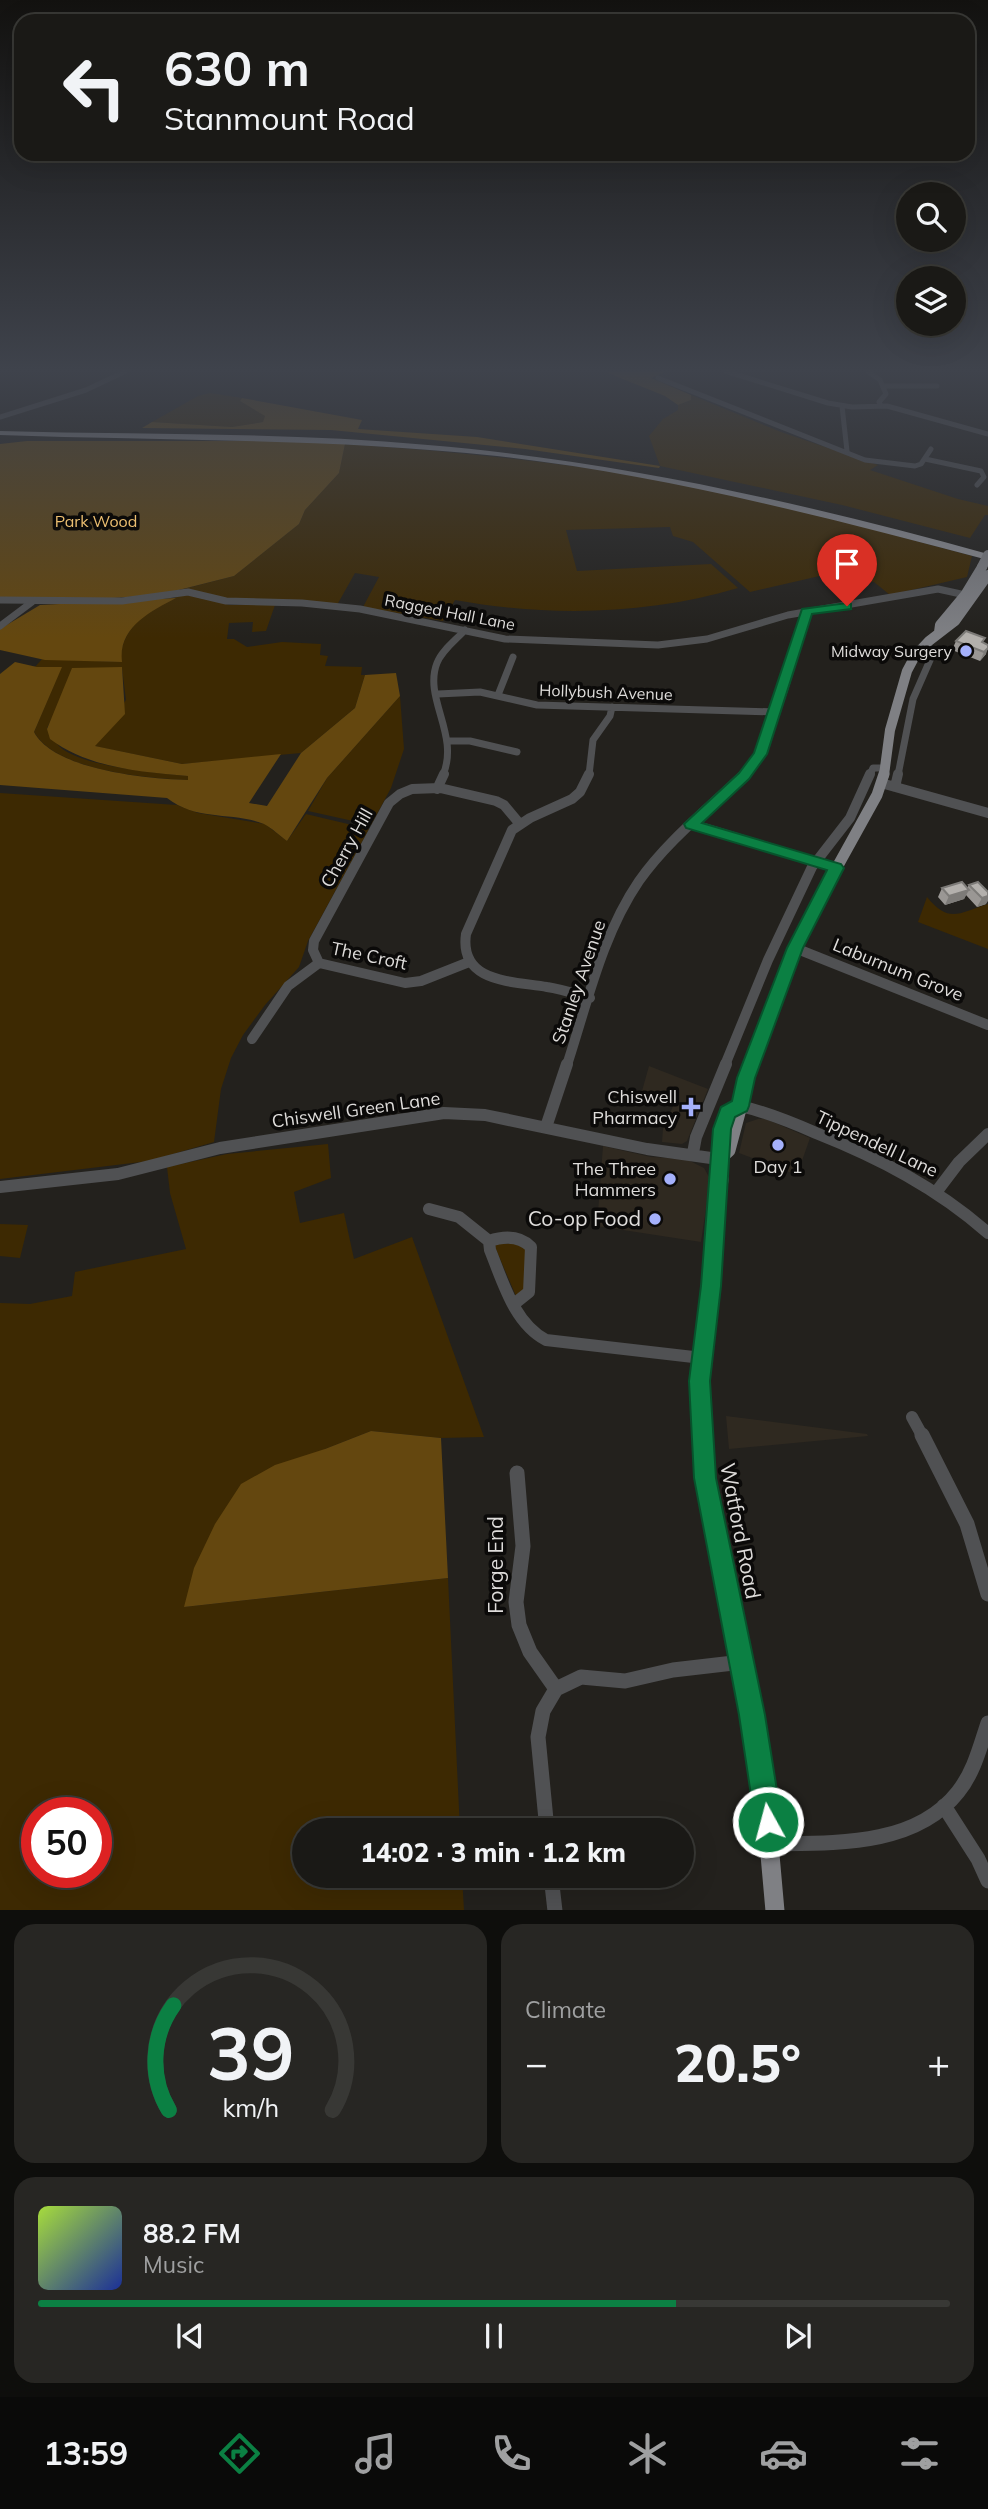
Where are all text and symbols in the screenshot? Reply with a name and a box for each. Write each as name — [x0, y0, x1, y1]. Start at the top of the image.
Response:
text: 630 m — [164, 37, 310, 98]
icon: left — [49, 42, 140, 133]
text: Stanmount Road — [164, 98, 415, 138]
map controls — [896, 182, 966, 336]
button: search — [896, 182, 966, 252]
button: layers — [896, 266, 966, 336]
park label: Park Wood — [55, 511, 137, 531]
pin — [817, 534, 877, 606]
icon: arrive — [828, 545, 866, 583]
street label: Ragged Hall Lane — [383, 590, 517, 634]
place label: Midway Surgery — [831, 641, 952, 661]
marker: Midway Surgery — [958, 643, 974, 659]
street label: Hollybush Avenue — [539, 680, 673, 704]
street label: Cherry Hill — [315, 804, 378, 891]
street label: Stanley Avenue — [547, 917, 611, 1047]
street label: Laburnum Grove — [830, 933, 967, 1006]
street label: The Croft — [329, 936, 409, 975]
place label: Chiswell Pharmacy — [592, 1085, 677, 1129]
street label: Chiswell Green Lane — [270, 1086, 442, 1133]
marker: Chiswell Pharmacy — [683, 1099, 699, 1115]
street label: Tippendell Lane — [813, 1105, 942, 1182]
marker: Day 1 — [770, 1137, 786, 1153]
place label: Day 1 — [753, 1155, 803, 1178]
place label: The Three Hammers — [573, 1157, 656, 1201]
marker: The Three Hammers — [662, 1171, 678, 1187]
place label: Co-op Food — [528, 1205, 641, 1231]
marker: Co-op Food — [647, 1211, 663, 1227]
street label: Watford Road — [715, 1461, 767, 1601]
street label: Forge End — [482, 1516, 508, 1614]
position arrow — [731, 1785, 805, 1859]
speed limit sign: 50 — [21, 1797, 112, 1888]
text: 14:02 · 3 min · 1.2 km — [360, 1836, 626, 1869]
text: Climate — [525, 1995, 606, 2024]
text: 39 — [207, 2007, 294, 2098]
text: 20.5° — [674, 2030, 801, 2095]
text: − — [525, 2039, 548, 2087]
text: + — [927, 2039, 950, 2087]
text: km/h — [222, 2091, 279, 2122]
text: 88.2 FM — [143, 2217, 241, 2250]
text: Music — [143, 2250, 204, 2279]
icon: previous — [171, 2317, 209, 2355]
icon: pause — [475, 2317, 513, 2355]
icon: next — [779, 2317, 817, 2355]
icon: directions — [215, 2429, 264, 2478]
icon: music — [351, 2429, 400, 2478]
icon: phone — [487, 2429, 536, 2478]
icon: climate — [623, 2429, 672, 2478]
icon: car — [759, 2429, 808, 2478]
icon: filters — [895, 2429, 944, 2478]
text: 13:59 — [44, 2433, 128, 2473]

